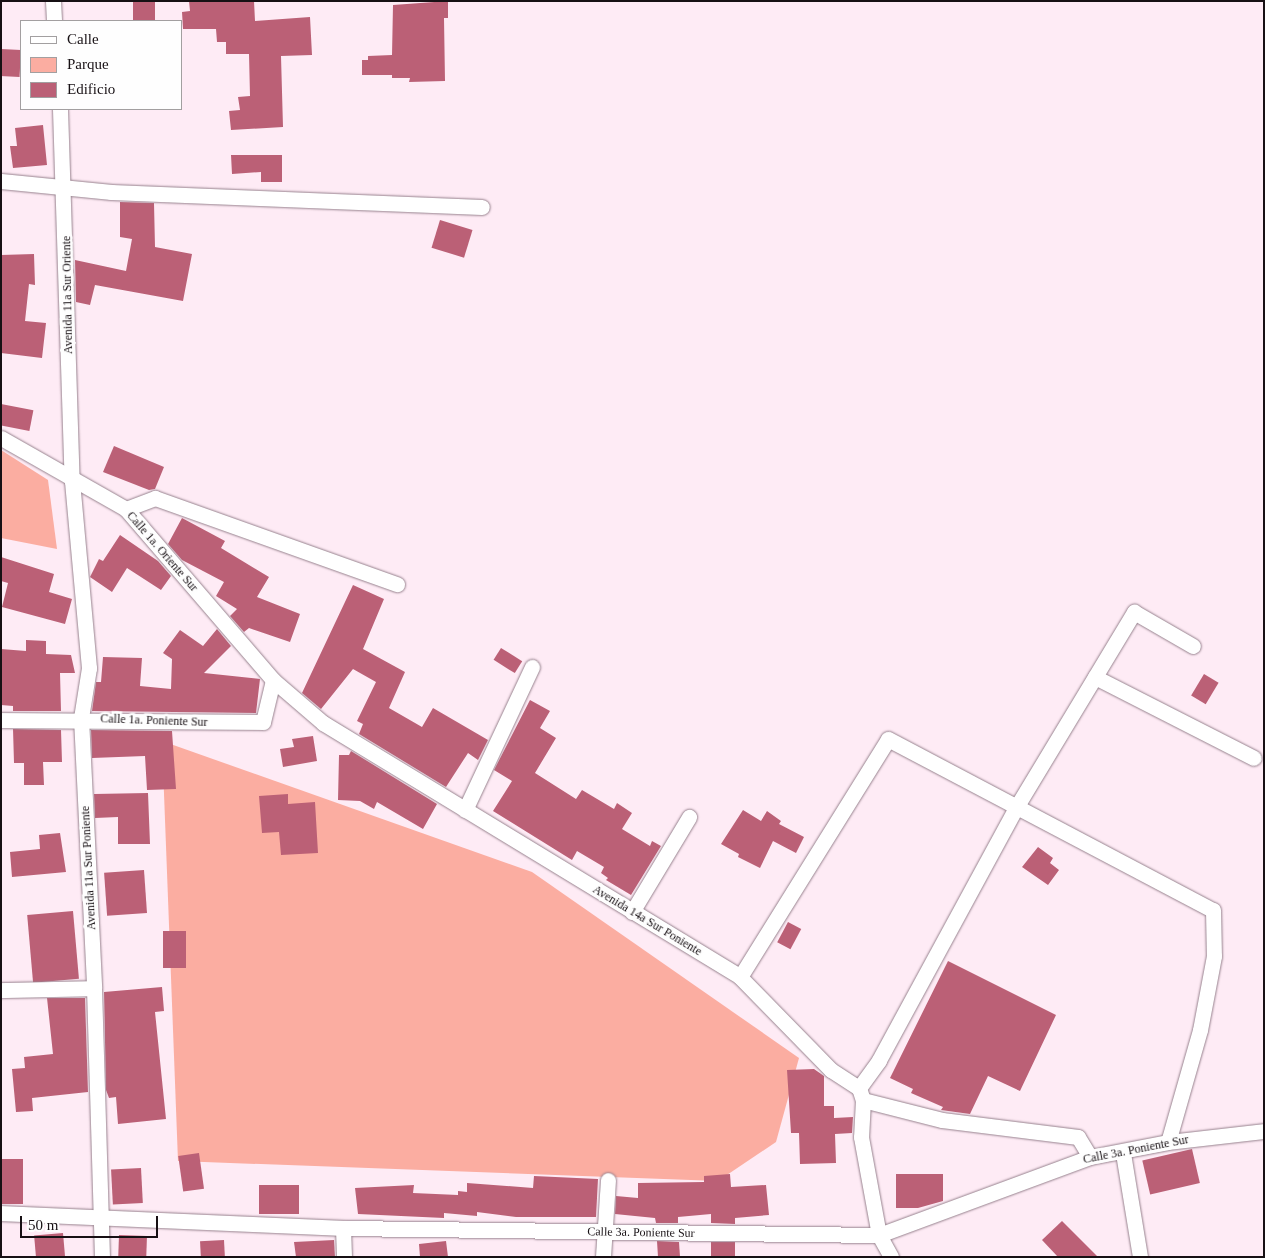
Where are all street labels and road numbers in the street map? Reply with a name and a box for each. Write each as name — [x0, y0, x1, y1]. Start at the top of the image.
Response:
street label: Avenida 11a Sur Oriente — [60, 236, 76, 354]
street label: Calle 1a. Oriente Sur — [123, 509, 201, 595]
street label: Calle 1a. Poniente Sur — [100, 712, 208, 730]
street label: Avenida 11a Sur Poniente — [79, 806, 99, 930]
street label: Avenida 14a Sur Poniente — [590, 883, 704, 959]
street label: Calle 3a. Poniente Sur — [1082, 1133, 1190, 1167]
street label: Calle 3a. Poniente Sur — [587, 1225, 695, 1241]

